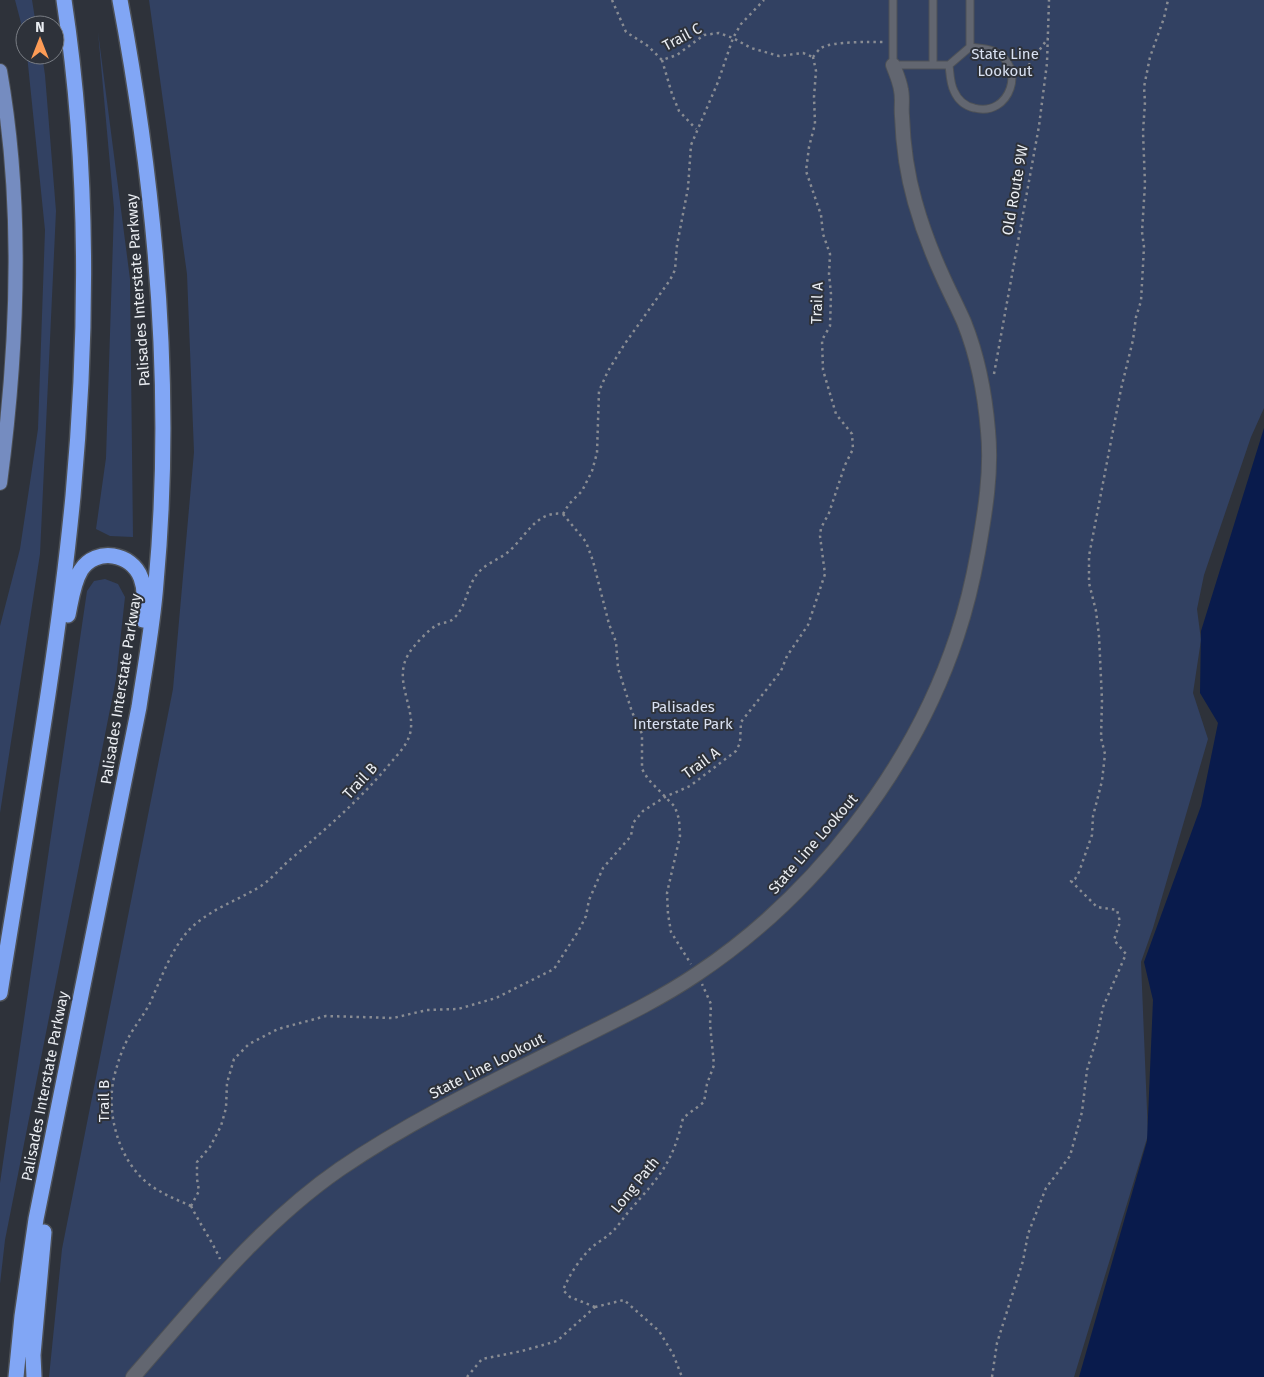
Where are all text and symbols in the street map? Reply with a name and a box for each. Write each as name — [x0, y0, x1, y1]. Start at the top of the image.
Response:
north arrow — [15, 15, 65, 65]
text: N — [35, 19, 45, 36]
street label: Trail C — [659, 19, 705, 55]
park label: State Line Lookout — [971, 45, 1039, 80]
street label: Old Route 9W — [998, 143, 1032, 237]
street label: Palisades Interstate Parkway — [122, 192, 154, 387]
street label: Trail A — [807, 281, 827, 324]
street label: Palisades Interstate Parkway — [97, 592, 145, 786]
park label: Palisades Interstate Park — [633, 698, 733, 733]
street label: Trail A — [679, 743, 724, 783]
street label: Trail B — [339, 759, 381, 803]
street label: State Line Lookout — [765, 790, 862, 898]
street label: Palisades Interstate Parkway — [18, 989, 72, 1182]
street label: State Line Lookout — [426, 1029, 548, 1103]
street label: Trail B — [95, 1080, 113, 1122]
street label: Long Path — [607, 1153, 663, 1217]

